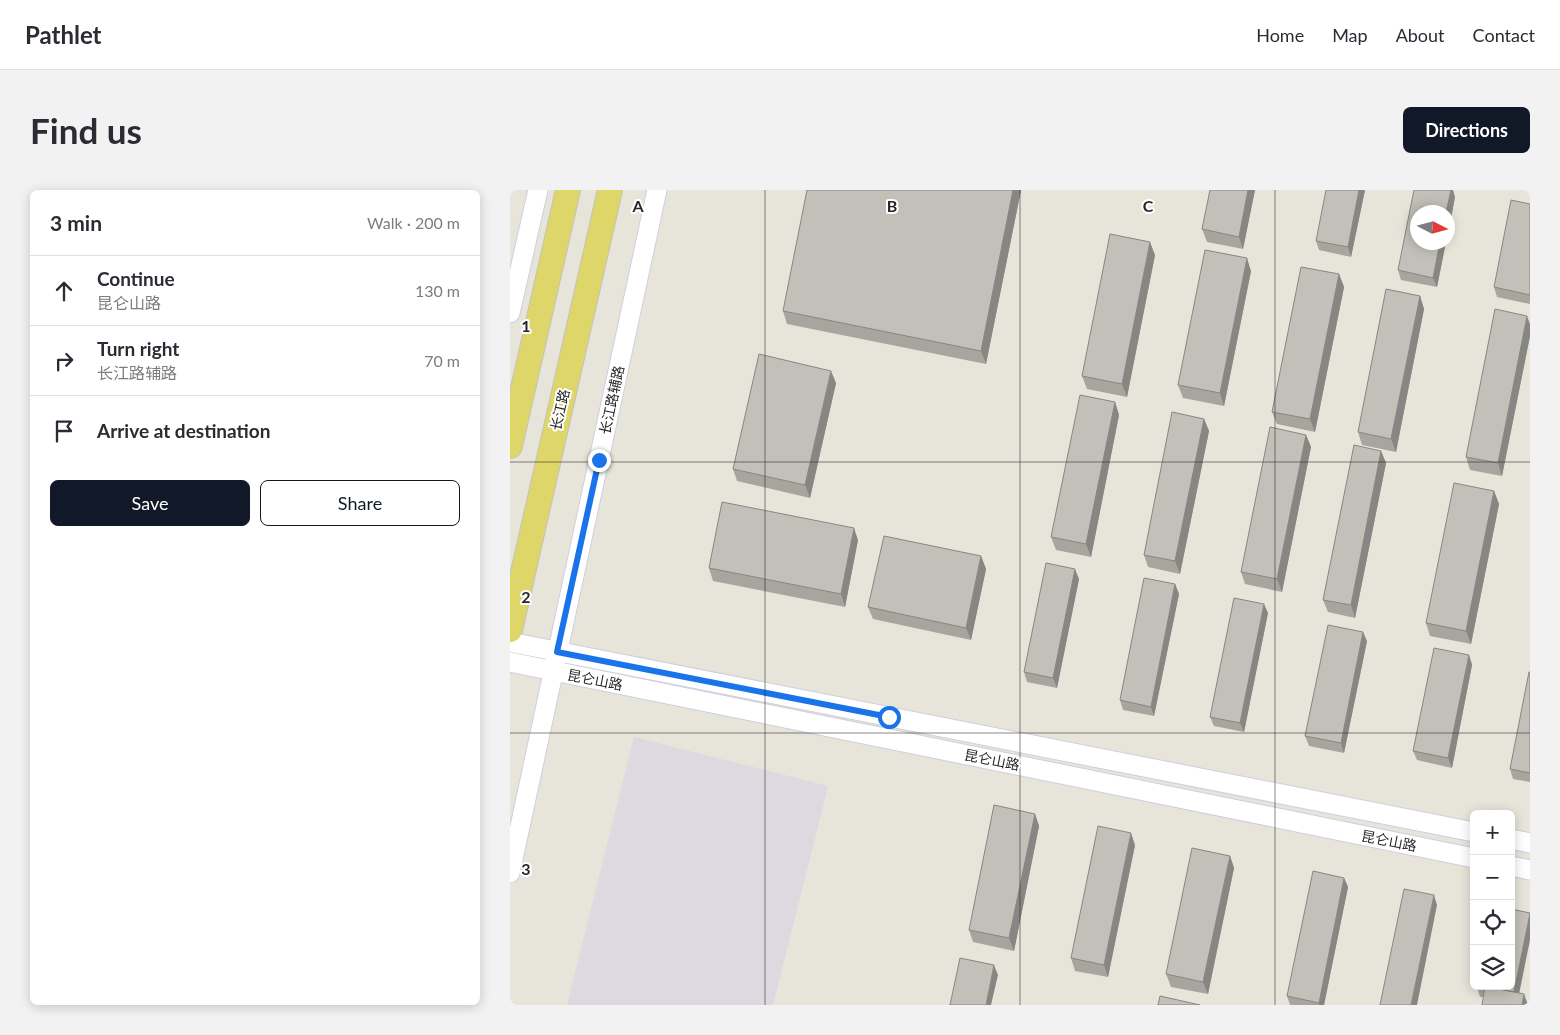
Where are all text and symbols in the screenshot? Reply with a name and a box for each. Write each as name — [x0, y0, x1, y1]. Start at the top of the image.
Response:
text: Pathlet — [25, 20, 102, 49]
text: Home — [1256, 24, 1304, 46]
text: Map — [1332, 24, 1368, 46]
text: About — [1396, 24, 1445, 46]
text: Contact — [1473, 24, 1535, 46]
button: Directions — [1403, 107, 1530, 153]
text: Find us — [30, 109, 142, 151]
text: A — [631, 196, 644, 215]
text: B — [887, 196, 897, 215]
text: C — [1143, 196, 1154, 215]
north arrow — [1410, 205, 1455, 250]
text: 3 min — [50, 210, 102, 235]
text: Walk · 200 m — [367, 213, 460, 232]
text: Continue — [97, 267, 175, 290]
icon: ahead — [50, 277, 78, 305]
text: 130 m — [415, 281, 460, 300]
text: 昆仑山路 — [97, 293, 161, 312]
text: 1 — [521, 316, 531, 335]
text: Turn right — [97, 337, 179, 360]
icon: right — [50, 347, 78, 375]
text: 70 m — [424, 351, 460, 370]
text: 长江路辅路 — [97, 363, 177, 382]
street label: 长江路辅路 — [596, 364, 627, 436]
street label: 长江路 — [547, 388, 573, 432]
icon: arrive — [50, 417, 78, 445]
text: Arrive at destination — [97, 419, 270, 442]
route end — [588, 449, 611, 472]
button: Save — [50, 480, 250, 526]
button: Share — [260, 480, 460, 526]
text: 2 — [521, 587, 531, 606]
street label: 昆仑山路 — [566, 666, 624, 693]
route start — [878, 706, 901, 729]
street label: 昆仑山路 — [963, 746, 1021, 773]
map controls — [1470, 810, 1515, 990]
button: + — [1470, 810, 1515, 855]
street label: 昆仑山路 — [1360, 827, 1418, 854]
button: − — [1470, 855, 1515, 900]
text: 3 — [521, 859, 531, 878]
button: locate — [1470, 900, 1515, 945]
button: layers — [1470, 945, 1515, 990]

